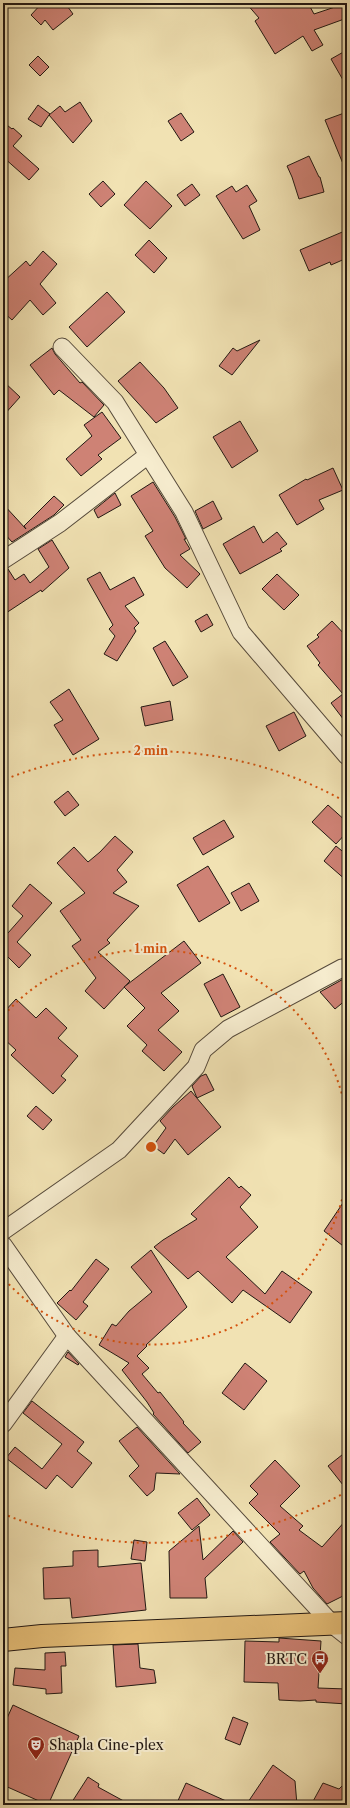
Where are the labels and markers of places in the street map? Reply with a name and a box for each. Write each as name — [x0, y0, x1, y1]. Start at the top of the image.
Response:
centre of rings — [144, 1140, 158, 1154]
bus stop icon: BRTC — [310, 1649, 330, 1674]
place label: BRTC — [266, 1650, 307, 1668]
theatre icon: Shapla Cine-plex — [26, 1735, 46, 1760]
place label: Shapla Cine-plex — [49, 1736, 164, 1754]

